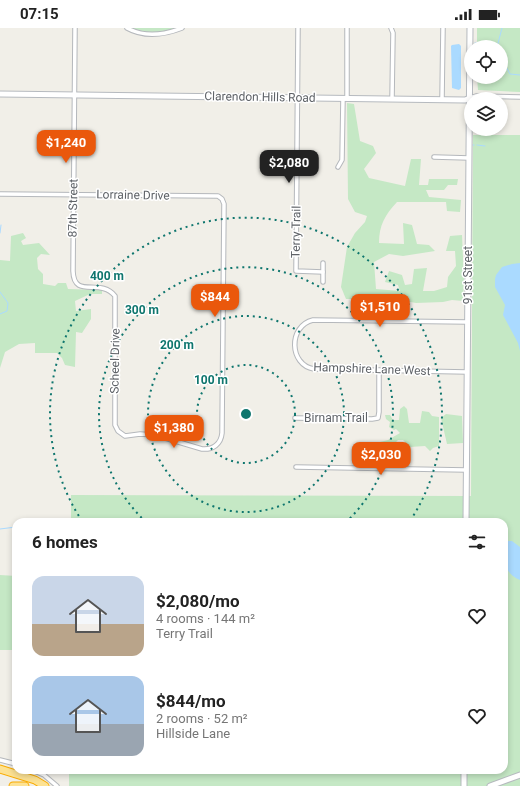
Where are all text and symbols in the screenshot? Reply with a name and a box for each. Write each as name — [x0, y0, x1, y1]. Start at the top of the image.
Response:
text: 07:15 — [20, 5, 59, 23]
map controls — [464, 40, 508, 136]
button: locate — [464, 40, 508, 84]
street label: Clarendon Hills Road — [204, 89, 316, 105]
button: layers — [464, 92, 508, 136]
pin: $1,240 — [33, 130, 99, 164]
text: $1,240 — [46, 135, 86, 150]
pin: $2,080 — [256, 150, 322, 184]
text: $2,080 — [269, 155, 309, 170]
street label: 87th Street — [65, 178, 81, 237]
street label: Lorraine Drive — [96, 187, 170, 203]
street label: Terry Trail — [289, 206, 303, 258]
street label: 91st Street — [461, 246, 475, 304]
text: 400 m — [90, 269, 124, 283]
pin: $844 — [191, 284, 239, 318]
text: $844 — [200, 289, 230, 304]
pin: $1,510 — [347, 294, 413, 328]
text: $1,510 — [360, 299, 400, 314]
text: 300 m — [125, 303, 159, 317]
street label: Scheel Drive — [107, 328, 123, 394]
text: 200 m — [160, 338, 194, 352]
street label: Hampshire Lane West — [313, 360, 431, 378]
text: 100 m — [194, 373, 228, 387]
centre of rings — [239, 407, 253, 421]
street label: Birnam Trail — [304, 411, 368, 425]
pin: $1,380 — [141, 415, 207, 449]
text: $1,380 — [154, 420, 194, 435]
pin: $2,030 — [348, 442, 414, 476]
text: $2,030 — [361, 447, 401, 462]
icon: filters — [466, 531, 488, 553]
text: 6 homes — [32, 532, 98, 552]
text: $2,080/mo — [156, 591, 240, 611]
icon: home — [64, 592, 112, 640]
icon: heart — [466, 605, 488, 627]
text: 4 rooms · 144 m² — [156, 611, 255, 626]
text: Terry Trail — [156, 626, 213, 641]
text: $844/mo — [156, 691, 226, 711]
icon: home — [64, 692, 112, 740]
icon: heart — [466, 705, 488, 727]
text: 2 rooms · 52 m² — [156, 711, 248, 726]
text: Hillside Lane — [156, 726, 230, 741]

